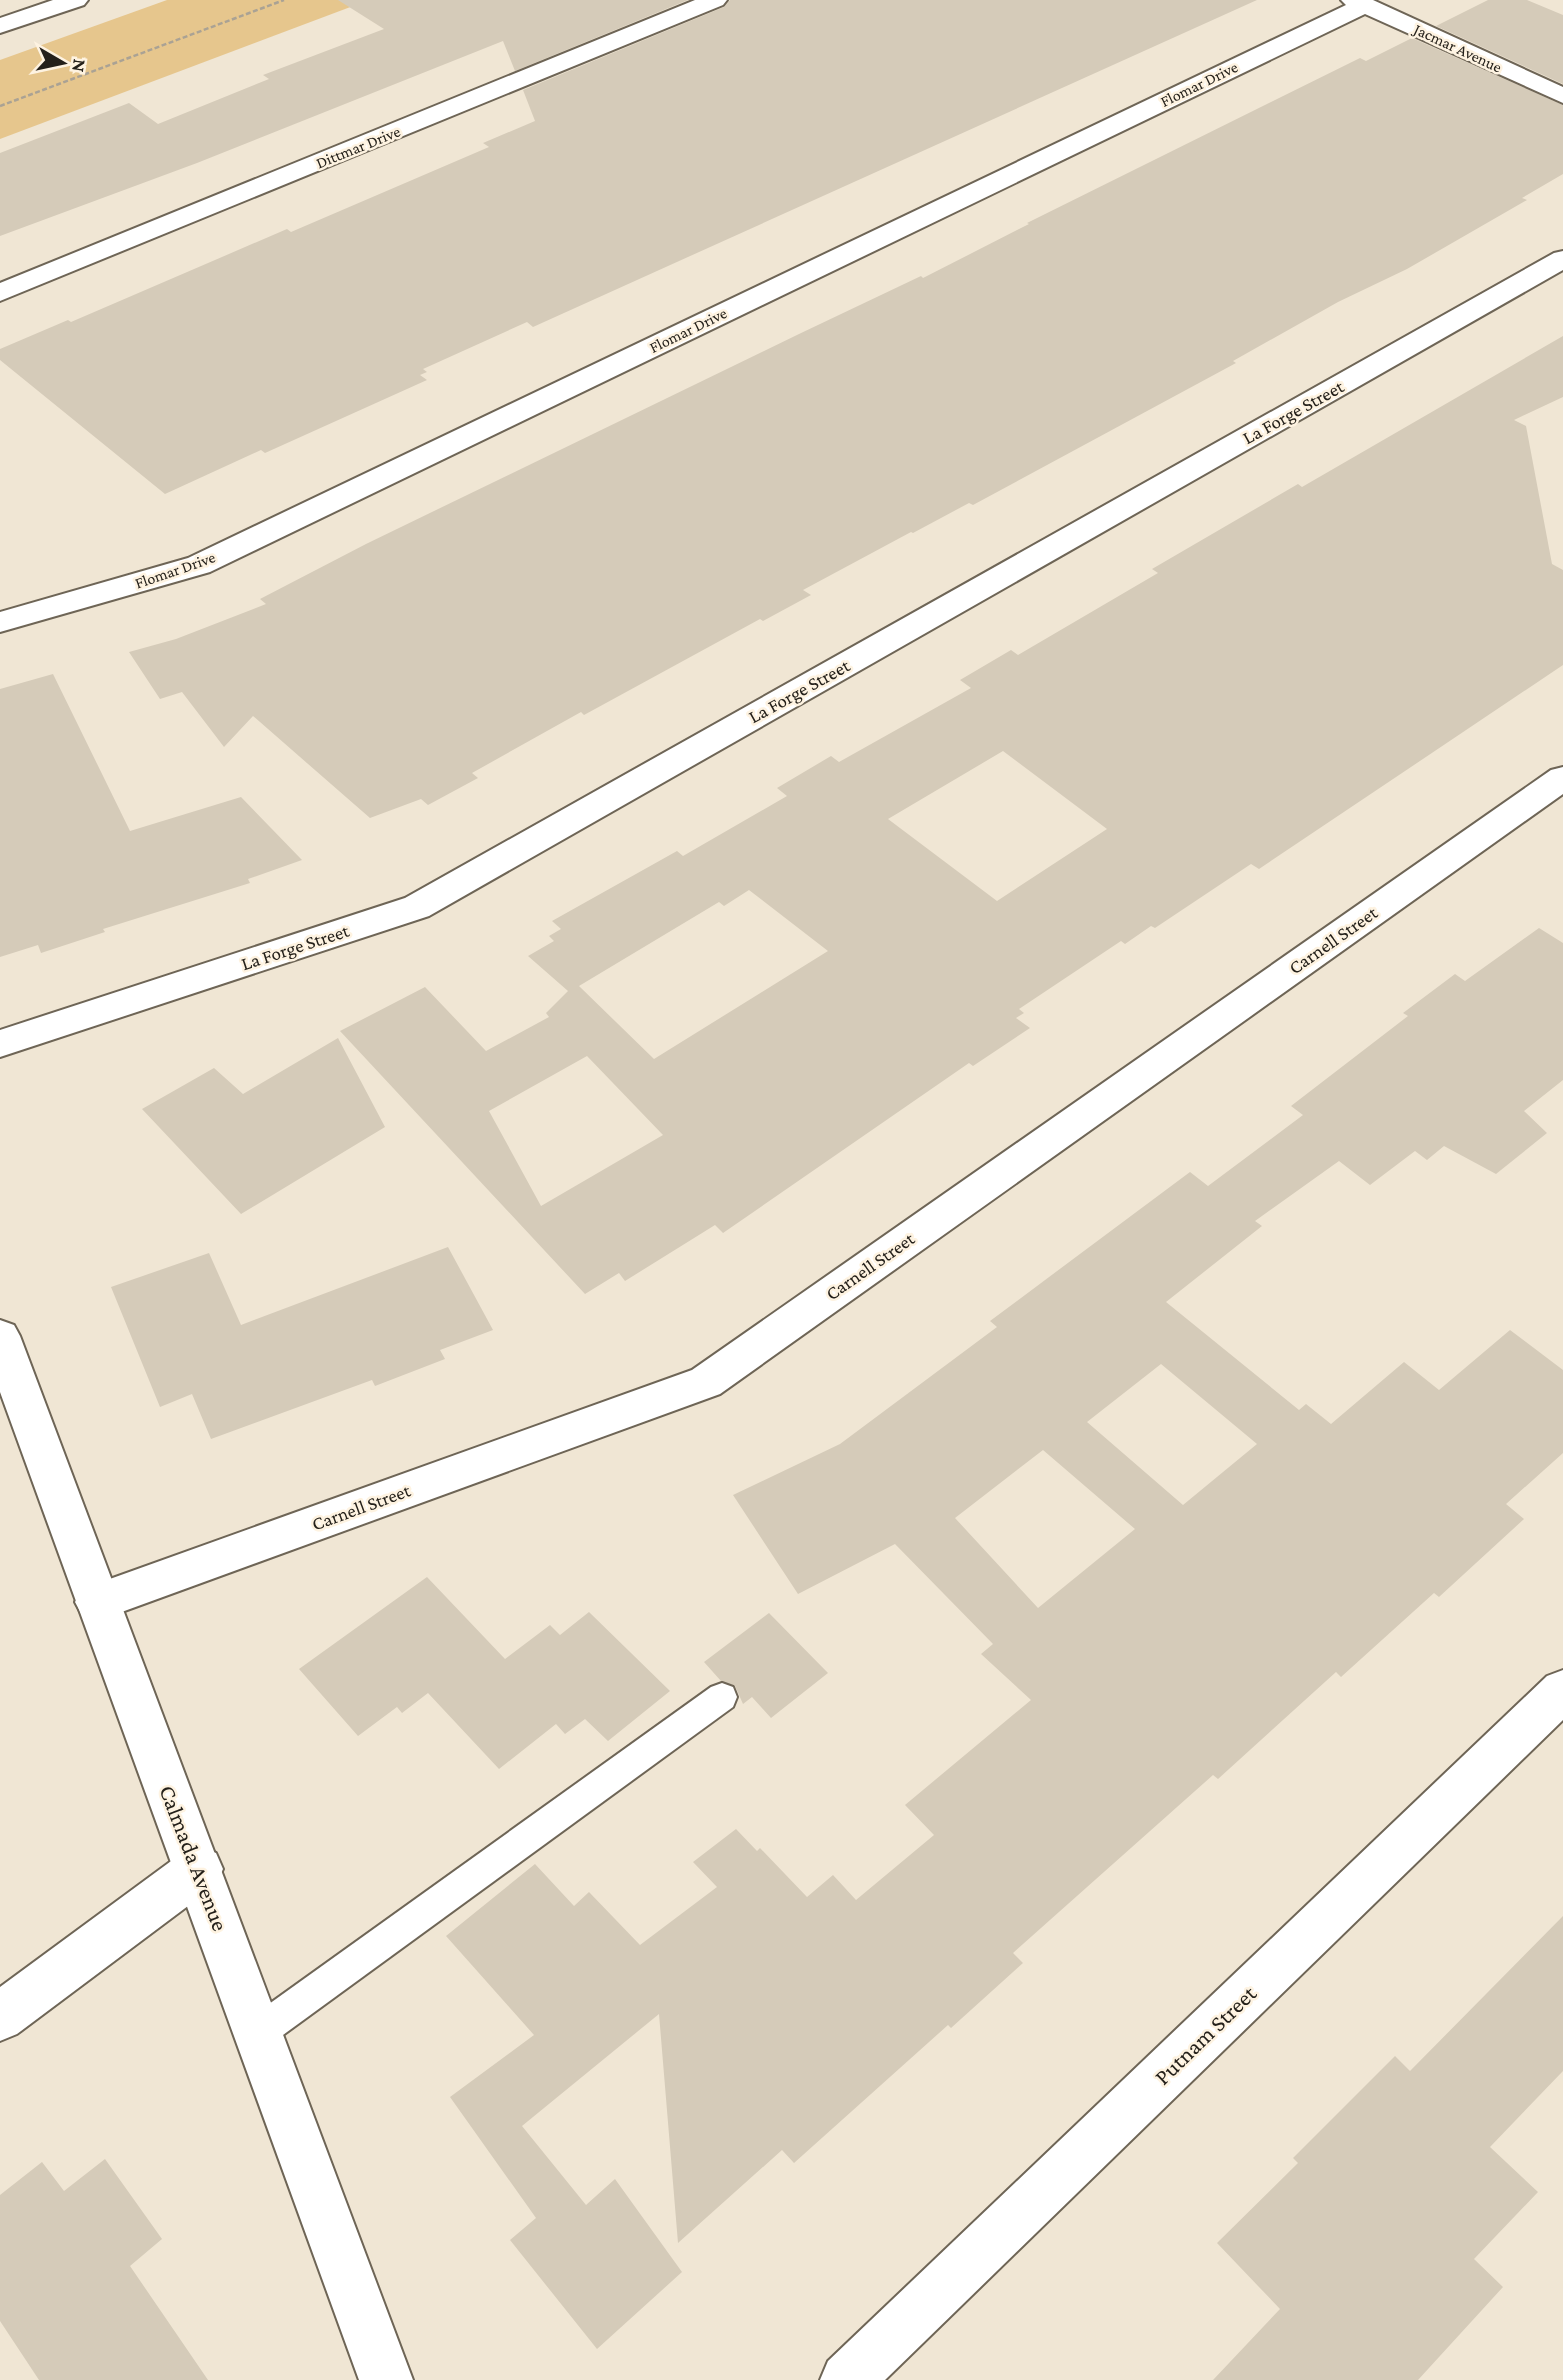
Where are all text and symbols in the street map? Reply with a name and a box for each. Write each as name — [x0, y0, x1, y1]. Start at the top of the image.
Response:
street label: Jacmar Avenue — [1409, 19, 1505, 77]
north arrow — [28, 28, 98, 98]
text: N — [68, 58, 91, 74]
street label: Flomar Drive — [1158, 58, 1240, 110]
street label: Dittmar Drive — [313, 122, 403, 172]
street label: Flomar Drive — [647, 304, 729, 356]
street label: La Forge Street — [1239, 375, 1348, 448]
street label: Flomar Drive — [133, 548, 217, 592]
street label: La Forge Street — [745, 654, 854, 727]
street label: Carnell Street — [1285, 901, 1382, 978]
street label: La Forge Street — [238, 919, 352, 974]
street label: Carnell Street — [822, 1227, 919, 1304]
street label: Carnell Street — [309, 1479, 414, 1535]
street label: Calmada Avenue — [154, 1781, 234, 1935]
street label: Putnam Street — [1149, 1980, 1261, 2090]

